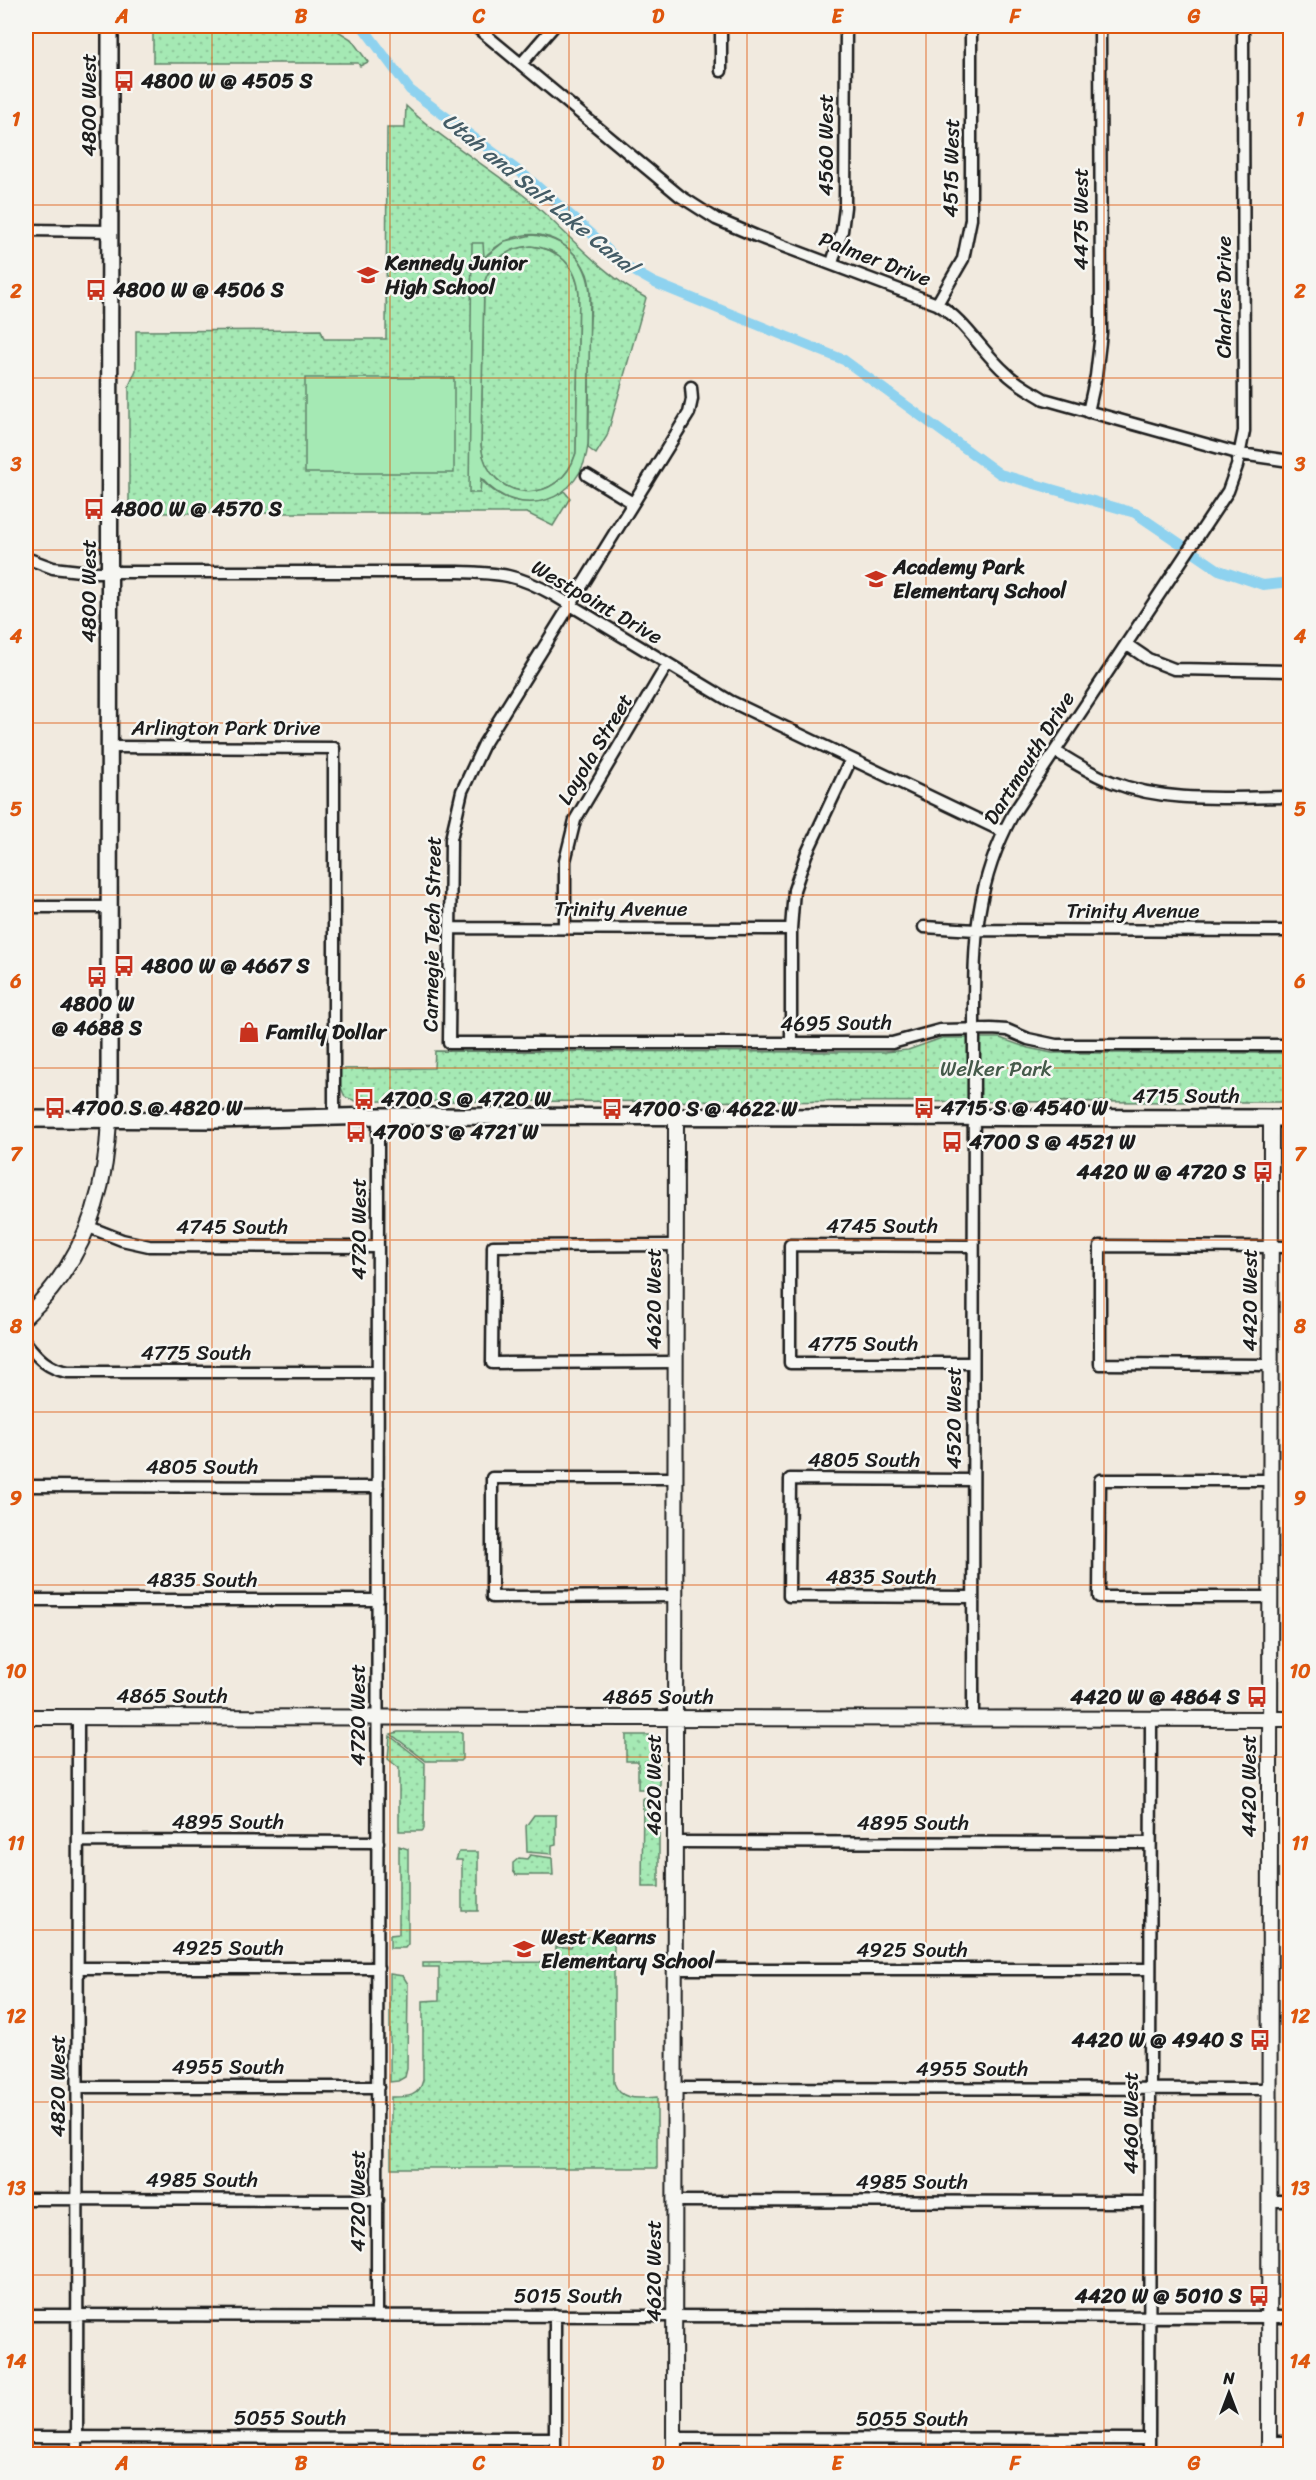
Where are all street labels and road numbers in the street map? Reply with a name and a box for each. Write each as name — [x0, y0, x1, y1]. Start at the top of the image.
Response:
street label: 4800 West — [70, 53, 108, 157]
street label: 4560 West — [807, 94, 845, 196]
street label: 4515 West — [931, 118, 971, 218]
street label: 4475 West — [1062, 168, 1100, 270]
street label: Palmer Drive — [813, 220, 937, 298]
street label: Charles Drive — [1205, 235, 1243, 358]
street label: 4800 West — [70, 539, 108, 643]
street label: Westpoint Drive — [524, 549, 670, 655]
street label: Dartmouth Drive — [973, 683, 1086, 833]
street label: Loyola Street — [547, 686, 643, 812]
street label: Arlington Park Drive — [131, 709, 321, 747]
street label: Carnegie Tech Street — [411, 836, 453, 1032]
street label: Trinity Avenue — [554, 890, 688, 928]
street label: Trinity Avenue — [1066, 892, 1200, 930]
street label: 4695 South — [780, 1003, 892, 1043]
street label: 4715 South — [1132, 1077, 1240, 1115]
street label: 4720 West — [340, 1178, 378, 1280]
street label: 4745 South — [826, 1207, 938, 1245]
street label: 4745 South — [176, 1208, 288, 1246]
street label: 4620 West — [635, 1248, 673, 1350]
street label: 4420 West — [1231, 1249, 1269, 1351]
street label: 4775 South — [808, 1325, 918, 1363]
street label: 4775 South — [141, 1334, 251, 1372]
street label: 4520 West — [935, 1367, 973, 1469]
street label: 4805 South — [808, 1441, 920, 1479]
street label: 4805 South — [146, 1448, 258, 1486]
street label: 4835 South — [826, 1558, 936, 1596]
street label: 4835 South — [147, 1561, 257, 1599]
street label: 4720 West — [339, 1664, 377, 1766]
street label: 4865 South — [116, 1677, 228, 1715]
street label: 4865 South — [602, 1678, 714, 1716]
street label: 4620 West — [635, 1734, 673, 1836]
street label: 4420 West — [1230, 1735, 1268, 1837]
street label: 4895 South — [172, 1803, 284, 1841]
street label: 4895 South — [857, 1804, 969, 1842]
street label: 4925 South — [172, 1929, 284, 1967]
street label: 4925 South — [856, 1931, 968, 1969]
street label: 4820 West — [39, 2035, 77, 2137]
street label: 4955 South — [172, 2048, 284, 2086]
street label: 4955 South — [916, 2050, 1028, 2088]
street label: 4460 West — [1112, 2072, 1150, 2174]
street label: 4720 West — [339, 2150, 377, 2252]
street label: 4985 South — [146, 2161, 258, 2199]
street label: 4985 South — [856, 2163, 968, 2201]
street label: 4620 West — [635, 2220, 673, 2322]
street label: 5015 South — [514, 2277, 622, 2315]
street label: 5055 South — [234, 2399, 346, 2437]
street label: 5055 South — [856, 2400, 968, 2438]

